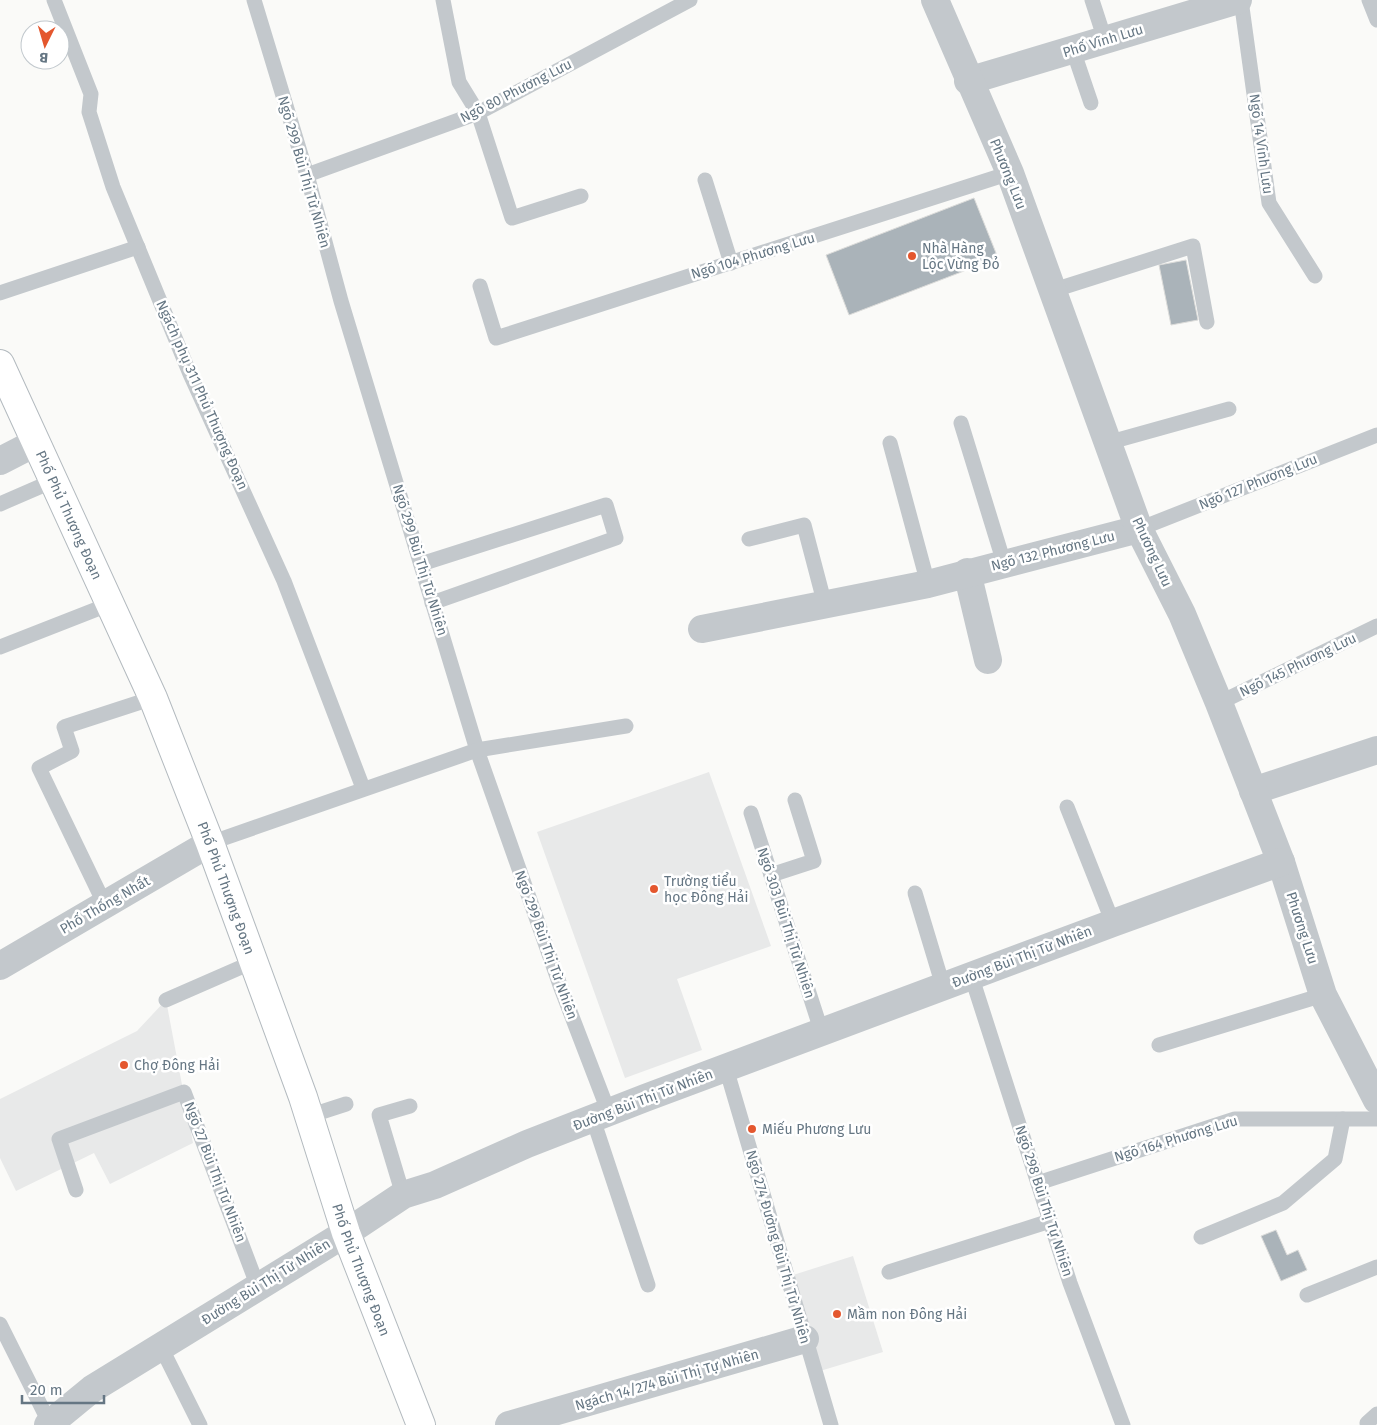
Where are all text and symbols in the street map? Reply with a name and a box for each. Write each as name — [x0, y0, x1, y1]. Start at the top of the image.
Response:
north arrow — [20, 20, 70, 70]
street label: Phố Vĩnh Lưu — [1060, 20, 1145, 61]
text: B — [39, 49, 49, 66]
street label: Ngõ 80 Phương Lưu — [457, 56, 575, 126]
street label: Ngõ 14 Vĩnh Lưu — [1246, 93, 1276, 195]
street label: Ngõ 299 Bùi Thị Từ Nhiên — [274, 94, 334, 250]
street label: Phương Lưu — [986, 136, 1030, 212]
street label: Ngõ 104 Phương Lưu — [689, 229, 817, 283]
place label: Nhà Hàng Lộc Vừng Đỏ — [922, 240, 1000, 273]
marker: Nhà Hàng Lộc Vừng Đỏ — [906, 250, 918, 262]
street label: Ngách phụ 311 Phủ Thượng Đoạn — [152, 298, 252, 492]
street label: Phố Phủ Thượng Đoạn — [32, 448, 106, 582]
street label: Ngõ 127 Phương Lưu — [1196, 450, 1320, 514]
street label: Ngõ 299 Bùi Thị Từ Nhiên — [389, 482, 451, 638]
street label: Phương Lưu — [1128, 514, 1176, 590]
street label: Ngõ 132 Phương Lưu — [989, 527, 1117, 575]
street label: Ngõ 145 Phương Lưu — [1237, 629, 1359, 701]
street label: Phố Phủ Thượng Đoạn — [194, 819, 259, 957]
street label: Ngõ 303 Bùi Thị Từ Nhiên — [754, 845, 818, 1001]
street label: Ngõ 299 Bùi Thị Từ Nhiên — [511, 868, 581, 1022]
street label: Phố Thống Nhất — [56, 871, 154, 938]
place label: Trường tiểu học Đông Hải — [664, 872, 748, 906]
marker: Trường tiểu học Đông Hải — [648, 883, 660, 895]
street label: Phương Lưu — [1282, 890, 1322, 966]
street label: Đường Bùi Thị Từ Nhiên — [950, 922, 1094, 992]
place label: Chợ Đông Hải — [134, 1057, 220, 1074]
marker: Chợ Đông Hải — [118, 1059, 130, 1071]
street label: Đường Bùi Thị Từ Nhiên — [571, 1065, 715, 1135]
street label: Ngõ 27 Bùi Thị Từ Nhiên — [180, 1099, 250, 1245]
street label: Ngõ 164 Phương Lưu — [1112, 1112, 1240, 1166]
place label: Miếu Phương Lưu — [762, 1120, 871, 1138]
marker: Miếu Phương Lưu — [746, 1123, 758, 1135]
street label: Ngõ 298 Bùi Thị Tự Nhiên — [1012, 1123, 1076, 1279]
street label: Ngõ 274 Đường Bùi Thị Từ Nhiên — [742, 1148, 814, 1346]
street label: Phố Phủ Thượng Đoạn — [329, 1201, 394, 1338]
street label: Đường Bùi Thị Từ Nhiên — [198, 1235, 334, 1329]
place label: Mầm non Đông Hải — [847, 1305, 967, 1323]
marker: Mầm non Đông Hải — [831, 1308, 843, 1320]
street label: Ngách 14/274 Bùi Thị Tự Nhiên — [573, 1346, 761, 1414]
scale bar — [22, 1372, 105, 1404]
text: 20 m — [30, 1381, 63, 1399]

